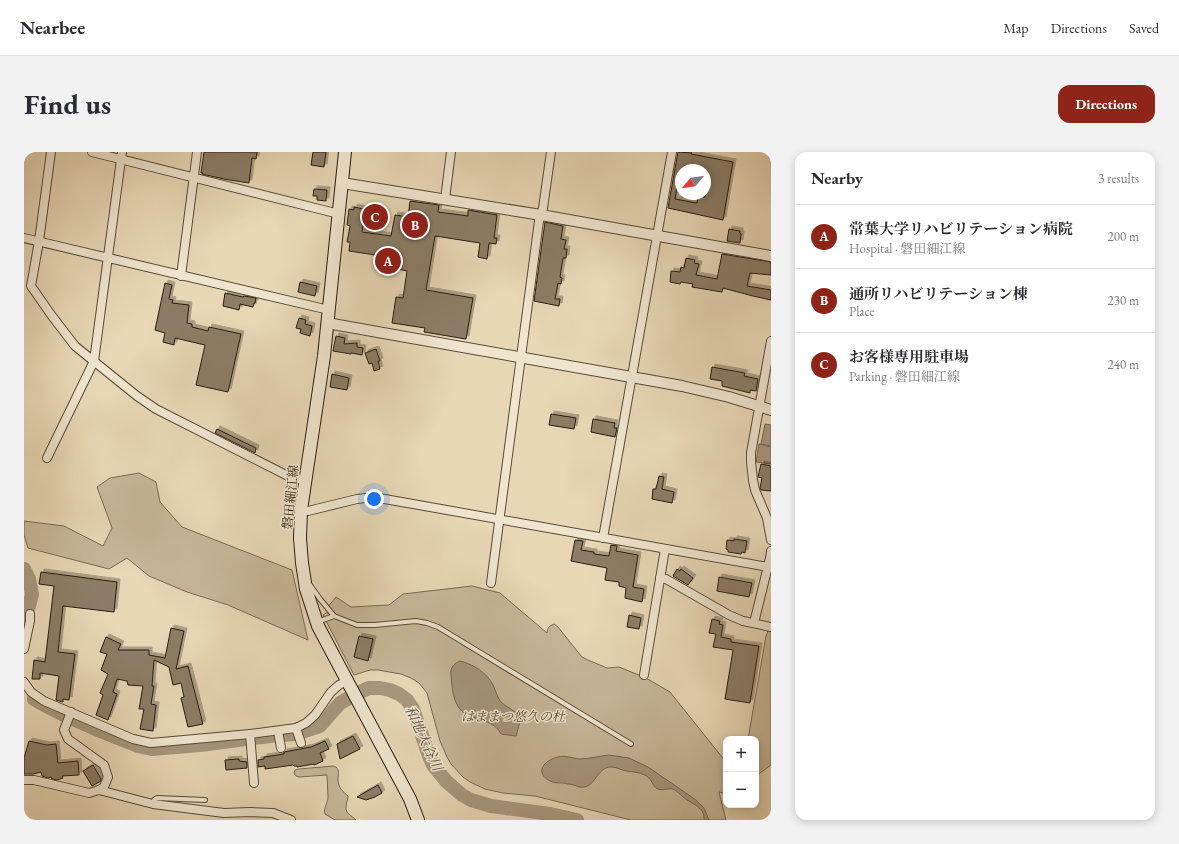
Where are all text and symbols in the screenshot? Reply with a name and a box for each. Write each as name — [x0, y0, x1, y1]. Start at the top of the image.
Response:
text: Nearbee — [20, 15, 85, 40]
text: Map — [1003, 19, 1029, 37]
text: Directions — [1051, 19, 1107, 37]
text: Saved — [1129, 19, 1159, 37]
button: Directions — [1058, 85, 1155, 123]
text: Find us — [24, 86, 111, 122]
north arrow — [675, 164, 711, 200]
text: Nearby — [811, 167, 863, 189]
text: 3 results — [1098, 170, 1139, 187]
pin: C — [362, 202, 388, 232]
pin: B — [402, 210, 428, 240]
text: 常葉大学リハビリテーション病院 — [849, 219, 1073, 238]
text: A — [819, 228, 829, 245]
text: 200 m — [1108, 228, 1139, 245]
text: Hospital · 磐田細江線 — [849, 240, 965, 257]
pin: A — [375, 246, 401, 276]
text: 通所リハビリテーション棟 — [849, 284, 1028, 303]
text: B — [820, 292, 828, 309]
text: 230 m — [1108, 292, 1139, 309]
text: Place — [849, 303, 875, 320]
text: お客様専用駐車場 — [849, 347, 969, 366]
text: C — [819, 356, 829, 373]
text: 240 m — [1108, 356, 1139, 373]
text: Parking · 磐田細江線 — [849, 368, 960, 385]
street label: 磐田細江線 — [279, 464, 302, 530]
your location — [364, 489, 384, 509]
water label: 和地大谷川 — [401, 702, 448, 775]
park label: はままつ悠久の杜 — [461, 708, 566, 725]
map controls — [723, 736, 759, 808]
button: + — [723, 736, 759, 772]
button: − — [723, 772, 759, 808]

